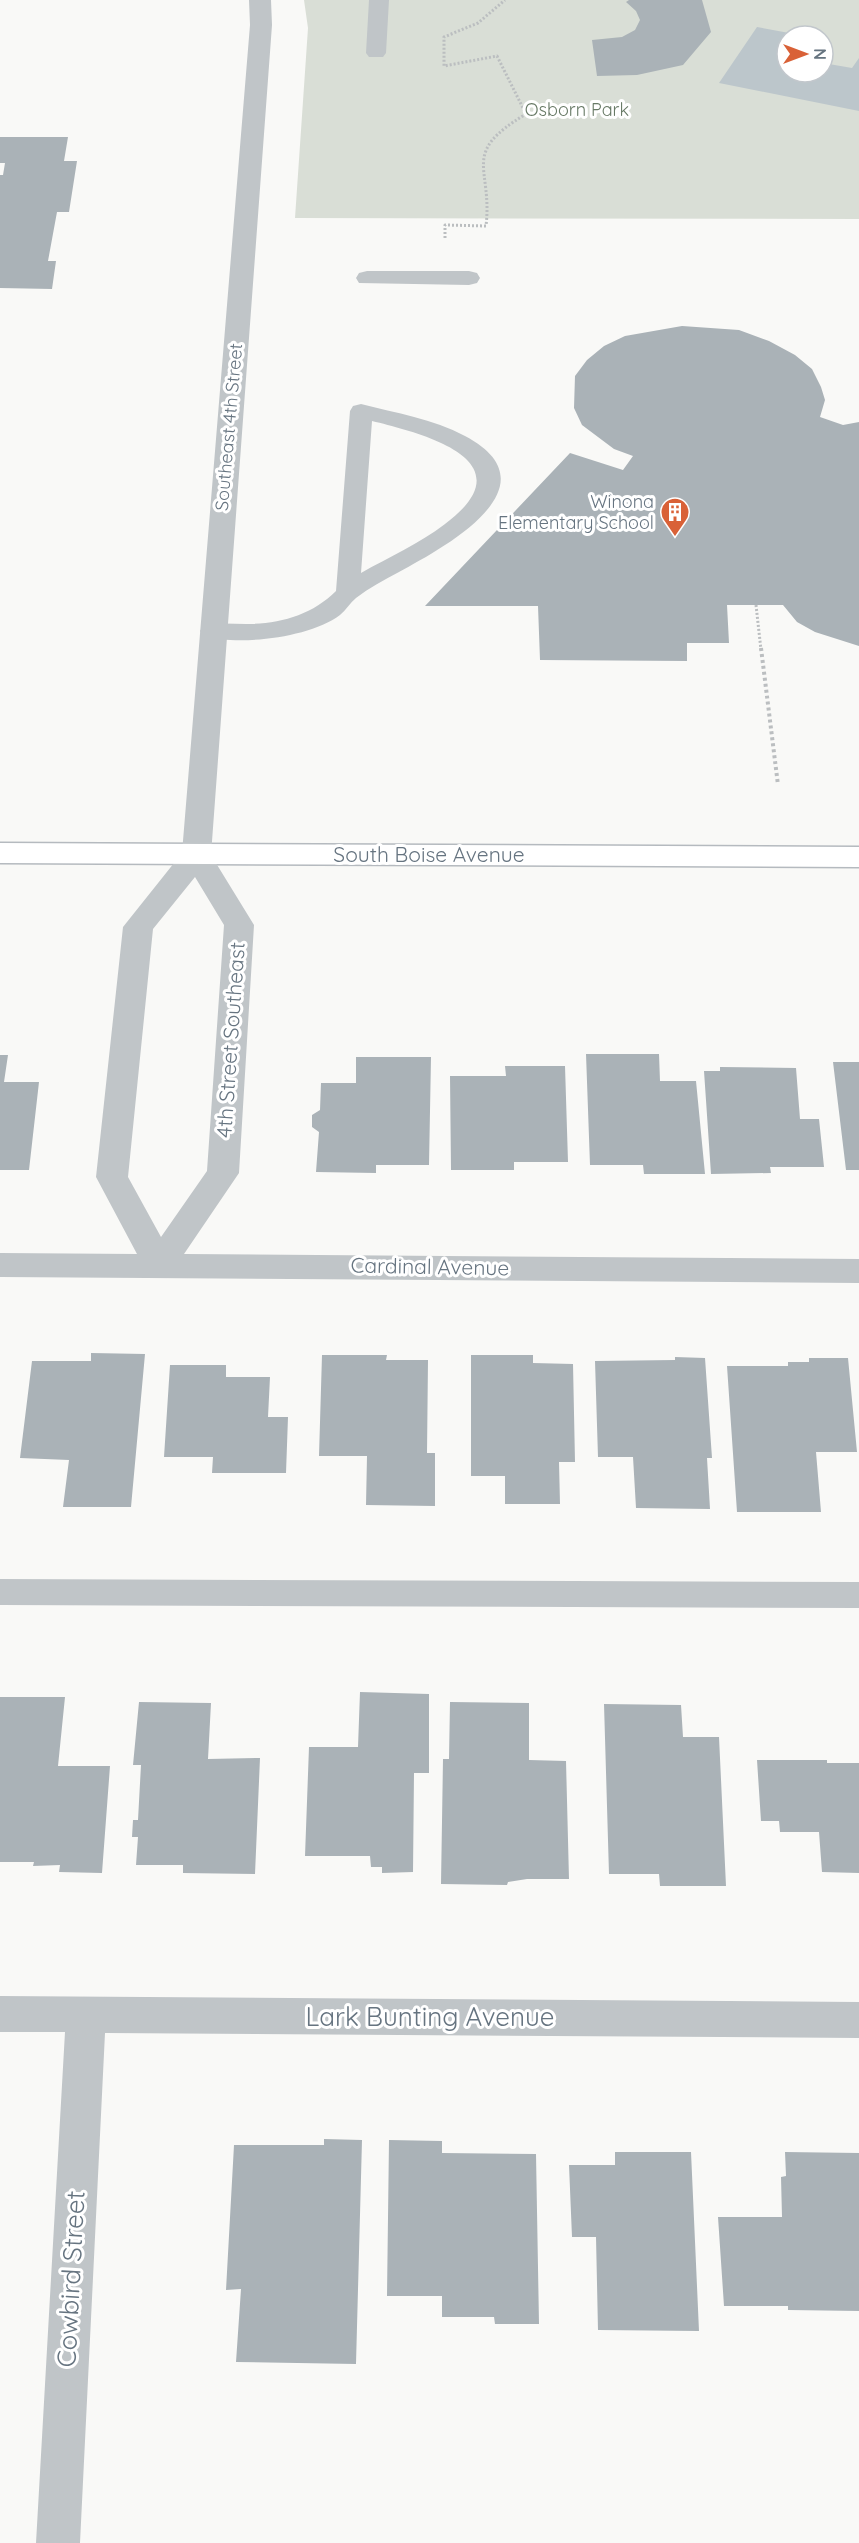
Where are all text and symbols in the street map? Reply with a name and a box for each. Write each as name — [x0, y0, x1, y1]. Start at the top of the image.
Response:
north arrow — [775, 24, 835, 84]
text: N — [810, 48, 830, 60]
park label: Osborn Park — [525, 98, 629, 121]
street label: Southeast 4th Street — [210, 342, 247, 512]
place label: Winona Elementary School — [498, 490, 654, 534]
building icon: Winona Elementary School — [659, 496, 691, 538]
street label: South Boise Avenue — [333, 841, 525, 867]
street label: 4th Street Southeast — [210, 941, 250, 1139]
street label: Cardinal Avenue — [351, 1252, 509, 1280]
street label: Lark Bunting Avenue — [305, 2000, 555, 2033]
street label: Cowbird Street — [49, 2190, 92, 2368]

